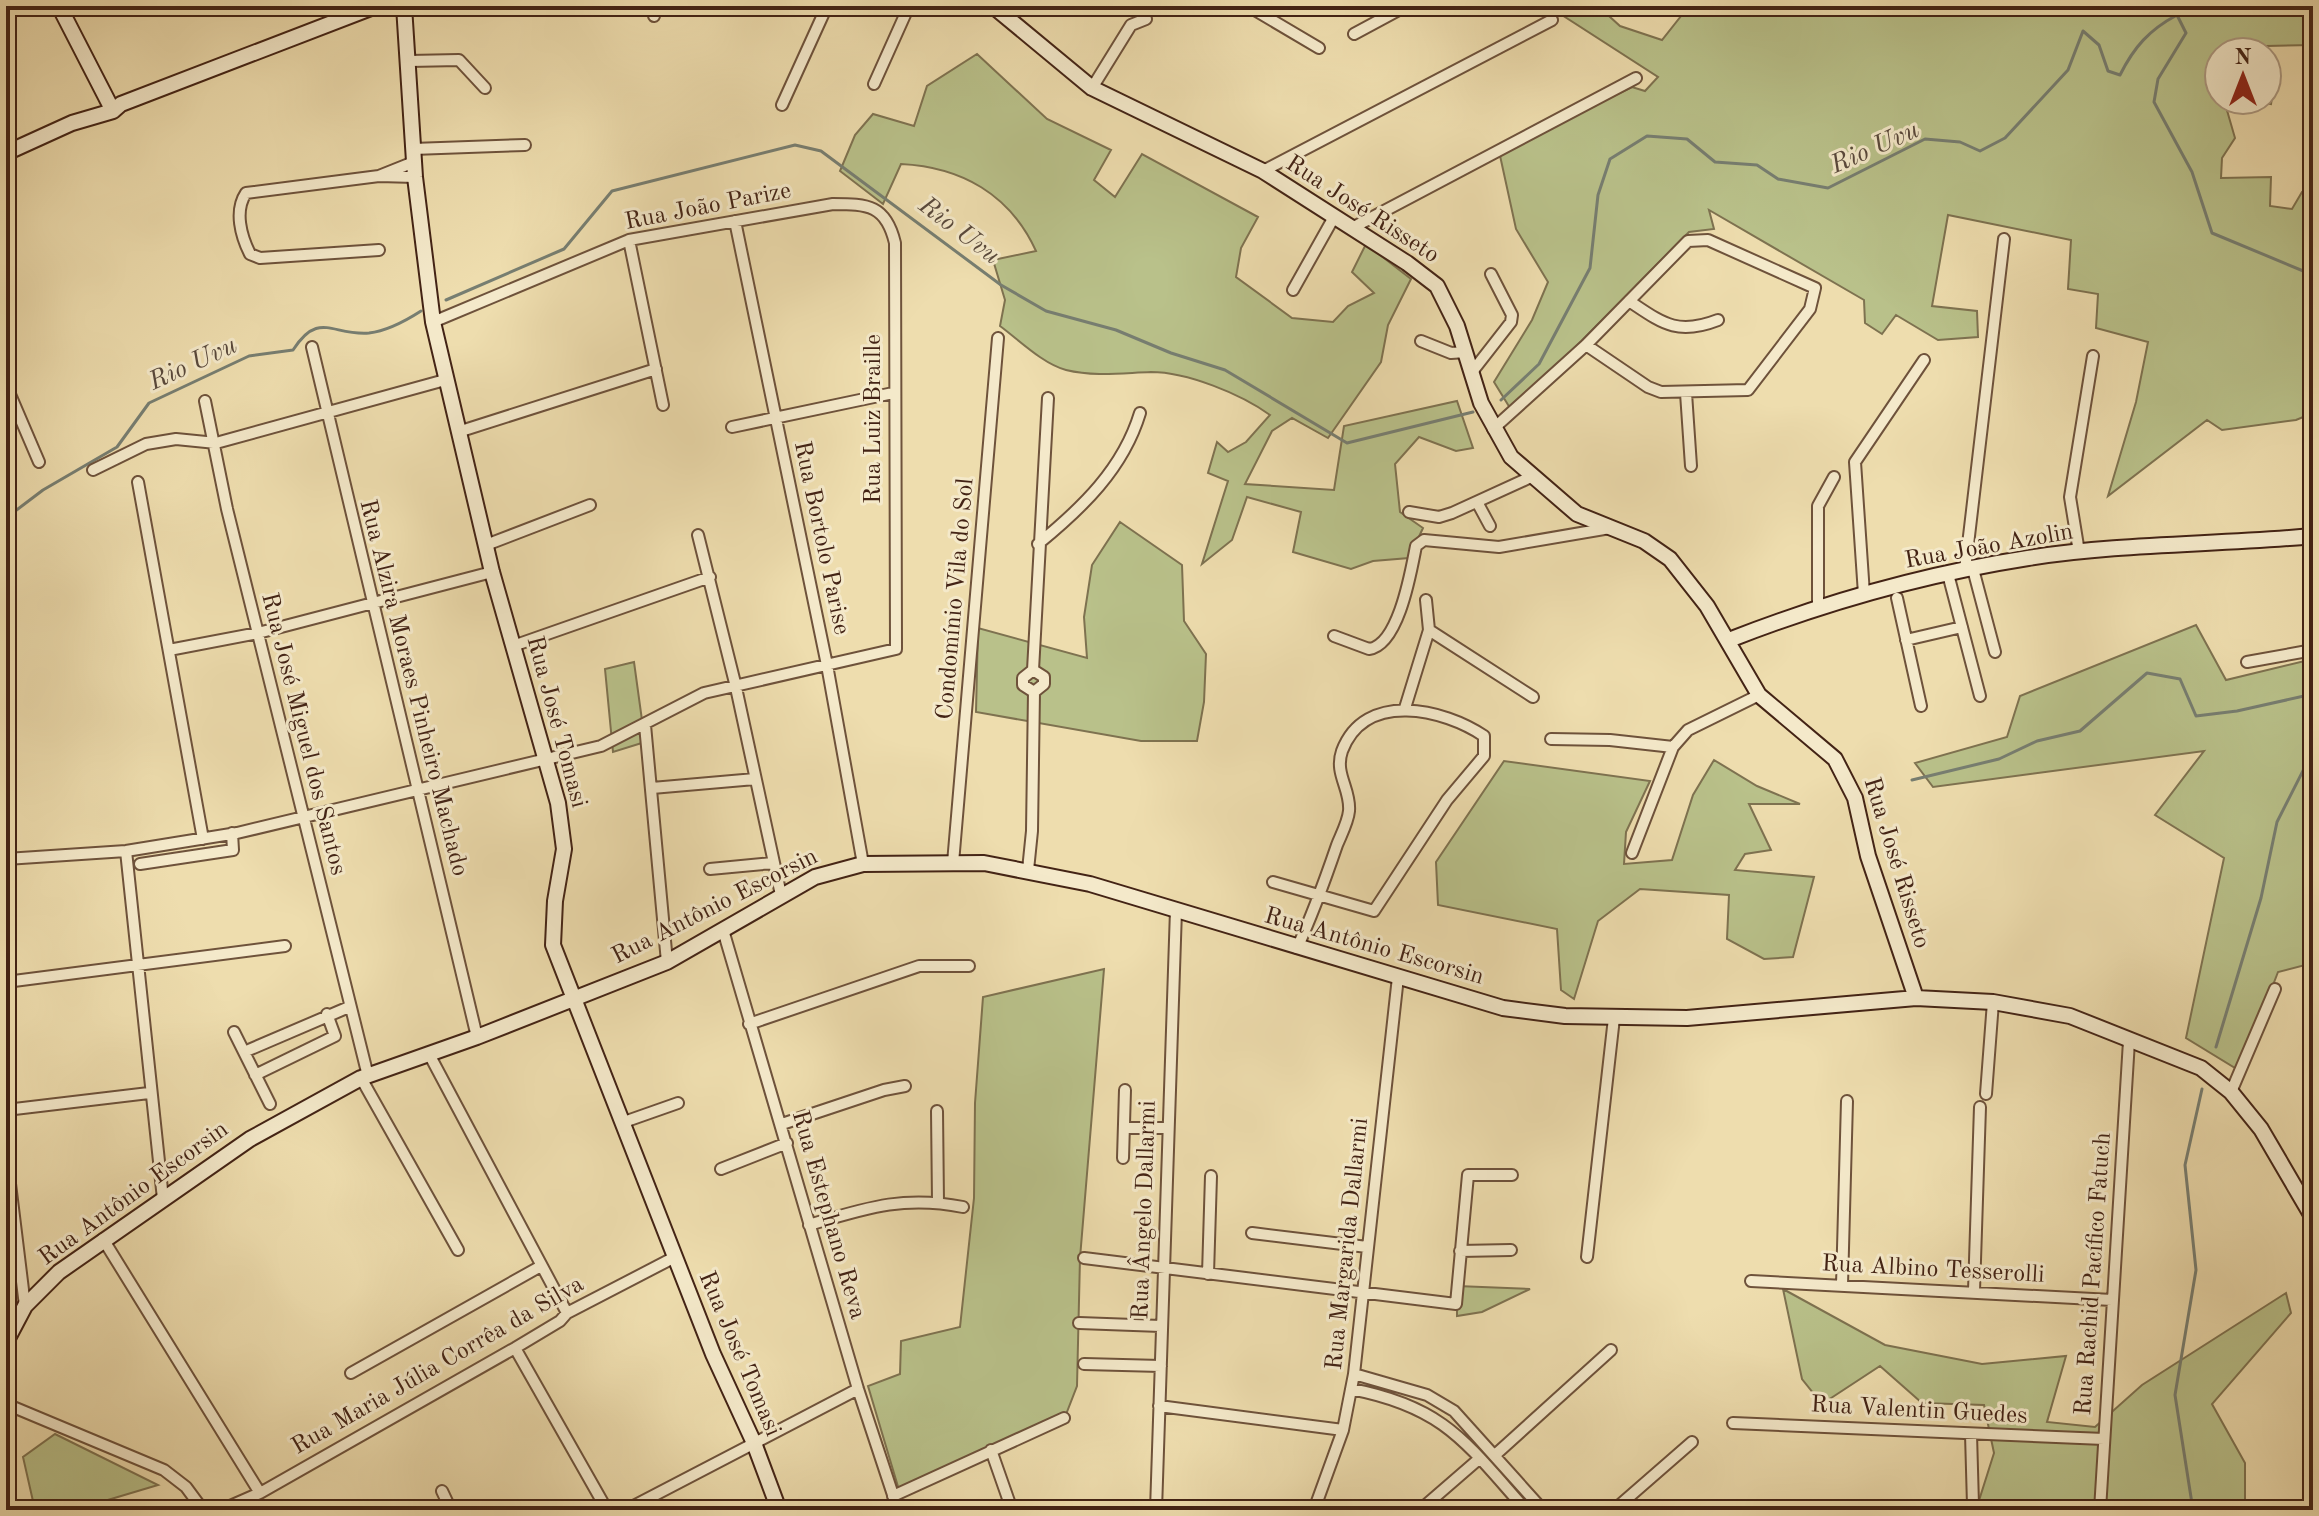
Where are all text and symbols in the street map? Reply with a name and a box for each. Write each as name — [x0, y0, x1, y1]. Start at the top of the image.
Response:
north arrow — [2203, 36, 2283, 116]
text: N — [2235, 47, 2252, 69]
water label: Rio Uvu — [1826, 117, 1923, 179]
street label: Rua José Risseto — [1281, 152, 1443, 268]
street label: Rua João Parize — [623, 179, 793, 235]
water label: Rio Uvu — [913, 192, 1005, 270]
water label: Rio Uvu — [144, 332, 241, 396]
street label: Rua Luiz Braille — [862, 334, 886, 504]
street label: Rua Bortolo Parise — [789, 439, 853, 637]
street label: Condomínio Vila do Sol — [933, 477, 979, 721]
street label: Rua Alzira Moraes Pinheiro Machado — [355, 497, 471, 879]
street label: Rua João Azolin — [1903, 520, 2075, 574]
street label: Rua José Miguel dos Santos — [256, 590, 350, 878]
street label: Rua José Tomasi — [522, 633, 590, 811]
street label: Rua José Risseto — [1859, 775, 1933, 951]
street label: Rua Antônio Escorsin — [608, 845, 822, 969]
street label: Rua Antônio Escorsin — [1261, 904, 1487, 990]
street label: Rua Ângelo Dallarmi — [1125, 1100, 1161, 1320]
street label: Rua Estephano Reva — [787, 1108, 869, 1322]
street label: Rua Antônio Escorsin — [35, 1117, 233, 1271]
street label: Rua Margarida Dallarmi — [1323, 1117, 1373, 1371]
street label: Rua Rachid Pacífico Fatuch — [2072, 1132, 2116, 1416]
street label: Rua Albino Tesserolli — [1821, 1252, 2045, 1288]
street label: Rua José Tomasi — [693, 1268, 785, 1440]
street label: Rua Maria Júlia Corrêa da Silva — [288, 1272, 588, 1460]
street label: Rua Valentin Guedes — [1810, 1393, 2028, 1429]

